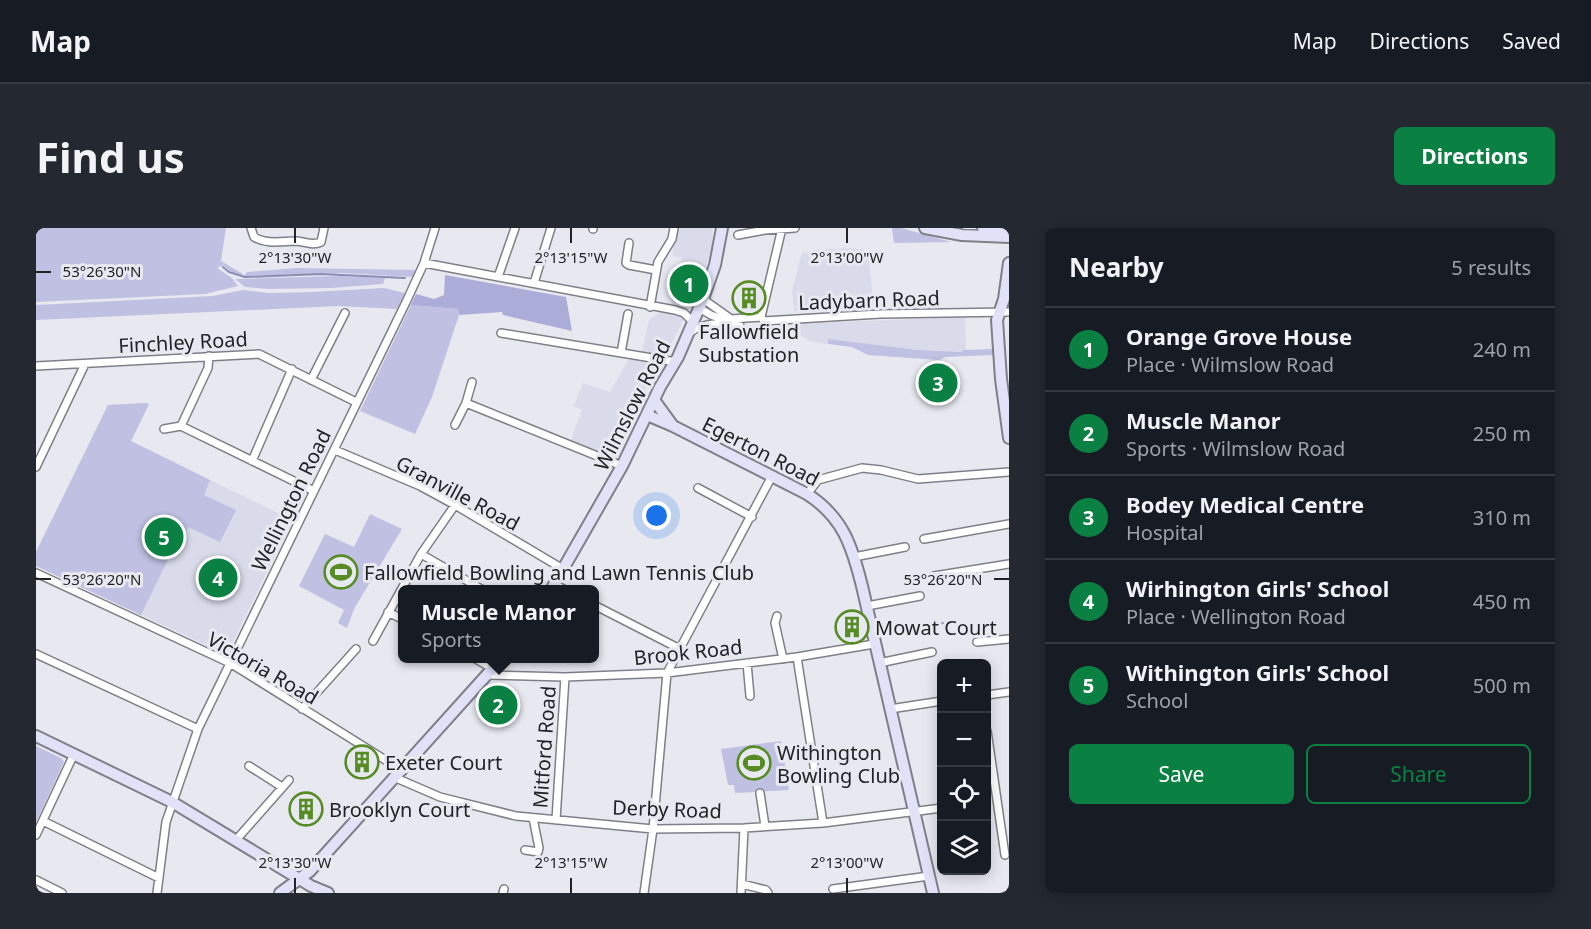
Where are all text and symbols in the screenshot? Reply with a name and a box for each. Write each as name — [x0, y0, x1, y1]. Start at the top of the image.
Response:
text: Map — [30, 22, 91, 60]
text: Map — [1293, 27, 1337, 55]
text: Directions — [1370, 27, 1469, 55]
text: Saved — [1502, 27, 1561, 55]
button: Directions — [1394, 127, 1555, 185]
text: Find us — [36, 128, 185, 185]
text: 2°13'30"W — [258, 247, 332, 267]
text: 2°13'15"W — [534, 247, 608, 267]
text: 2°13'00"W — [810, 247, 884, 267]
text: Nearby — [1069, 249, 1164, 285]
text: 5 results — [1451, 254, 1531, 281]
text: 53°26'30"N — [63, 261, 141, 281]
pin: 1 — [670, 262, 708, 306]
building icon: Fallowfield Substation — [731, 280, 767, 316]
street label: Ladybarn Road — [798, 284, 940, 316]
place label: Fallowfield Substation — [699, 318, 799, 368]
text: Orange Grove House — [1126, 321, 1352, 351]
street label: Finchley Road — [118, 325, 248, 359]
street label: Wilmslow Road — [588, 335, 676, 475]
text: 1 — [1083, 336, 1094, 363]
text: 240 m — [1473, 336, 1531, 363]
text: Place · Wilmslow Road — [1126, 351, 1334, 378]
pin: 3 — [918, 360, 958, 406]
text: Muscle Manor — [1126, 405, 1281, 435]
street label: Egerton Road — [698, 410, 824, 492]
text: 2 — [1083, 420, 1094, 447]
text: 250 m — [1473, 420, 1531, 447]
street label: Wellington Road — [245, 425, 337, 575]
text: Sports · Wilmslow Road — [1126, 435, 1345, 462]
street label: Granville Road — [392, 449, 524, 537]
text: Bodey Medical Centre — [1126, 489, 1364, 519]
your location — [642, 501, 671, 530]
text: 3 — [1083, 504, 1094, 531]
text: 310 m — [1473, 504, 1531, 531]
pin: 5 — [144, 514, 184, 560]
text: Hospital — [1126, 519, 1204, 546]
sports icon: Fallowfield Bowling and Lawn Tennis Club — [323, 554, 359, 590]
pin: 4 — [198, 556, 237, 600]
place label: Fallowfield Bowling and Lawn Tennis Club — [364, 559, 754, 586]
text: 53°26'20"N — [63, 569, 141, 589]
text: 53°26'20"N — [904, 569, 982, 589]
text: Wirhington Girls' School — [1126, 573, 1389, 603]
popup — [398, 585, 599, 663]
text: 4 — [1083, 588, 1094, 615]
text: 450 m — [1473, 588, 1531, 615]
text: Muscle Manor — [421, 596, 576, 626]
text: Place · Wellington Road — [1126, 603, 1346, 630]
building icon: Mowat Court — [834, 609, 870, 645]
place label: Mowat Court — [875, 614, 997, 641]
street label: Victoria Road — [203, 625, 323, 711]
text: Sports — [421, 626, 482, 653]
street label: Brook Road — [632, 633, 744, 671]
text: Withington Girls' School — [1126, 657, 1389, 687]
map controls — [937, 659, 991, 875]
button: + — [937, 659, 991, 713]
text: 5 — [1083, 672, 1094, 699]
text: 500 m — [1473, 672, 1531, 699]
pin: 2 — [478, 682, 518, 728]
street label: Mitford Road — [526, 685, 562, 809]
text: School — [1126, 687, 1188, 714]
button: − — [937, 713, 991, 767]
place label: Withington Bowling Club — [777, 739, 900, 789]
building icon: Exeter Court — [344, 744, 380, 780]
button: Save — [1069, 744, 1294, 804]
button: Share — [1306, 744, 1531, 804]
sports icon: Withington Bowling Club — [736, 745, 772, 781]
place label: Exeter Court — [385, 749, 502, 776]
button: locate — [937, 767, 991, 821]
building icon: Brooklyn Court — [288, 791, 324, 827]
street label: Derby Road — [612, 794, 722, 824]
place label: Brooklyn Court — [329, 796, 470, 823]
button: layers — [937, 821, 991, 875]
text: 2°13'30"W — [258, 852, 332, 872]
text: 2°13'15"W — [534, 852, 608, 872]
text: 2°13'00"W — [810, 852, 884, 872]

